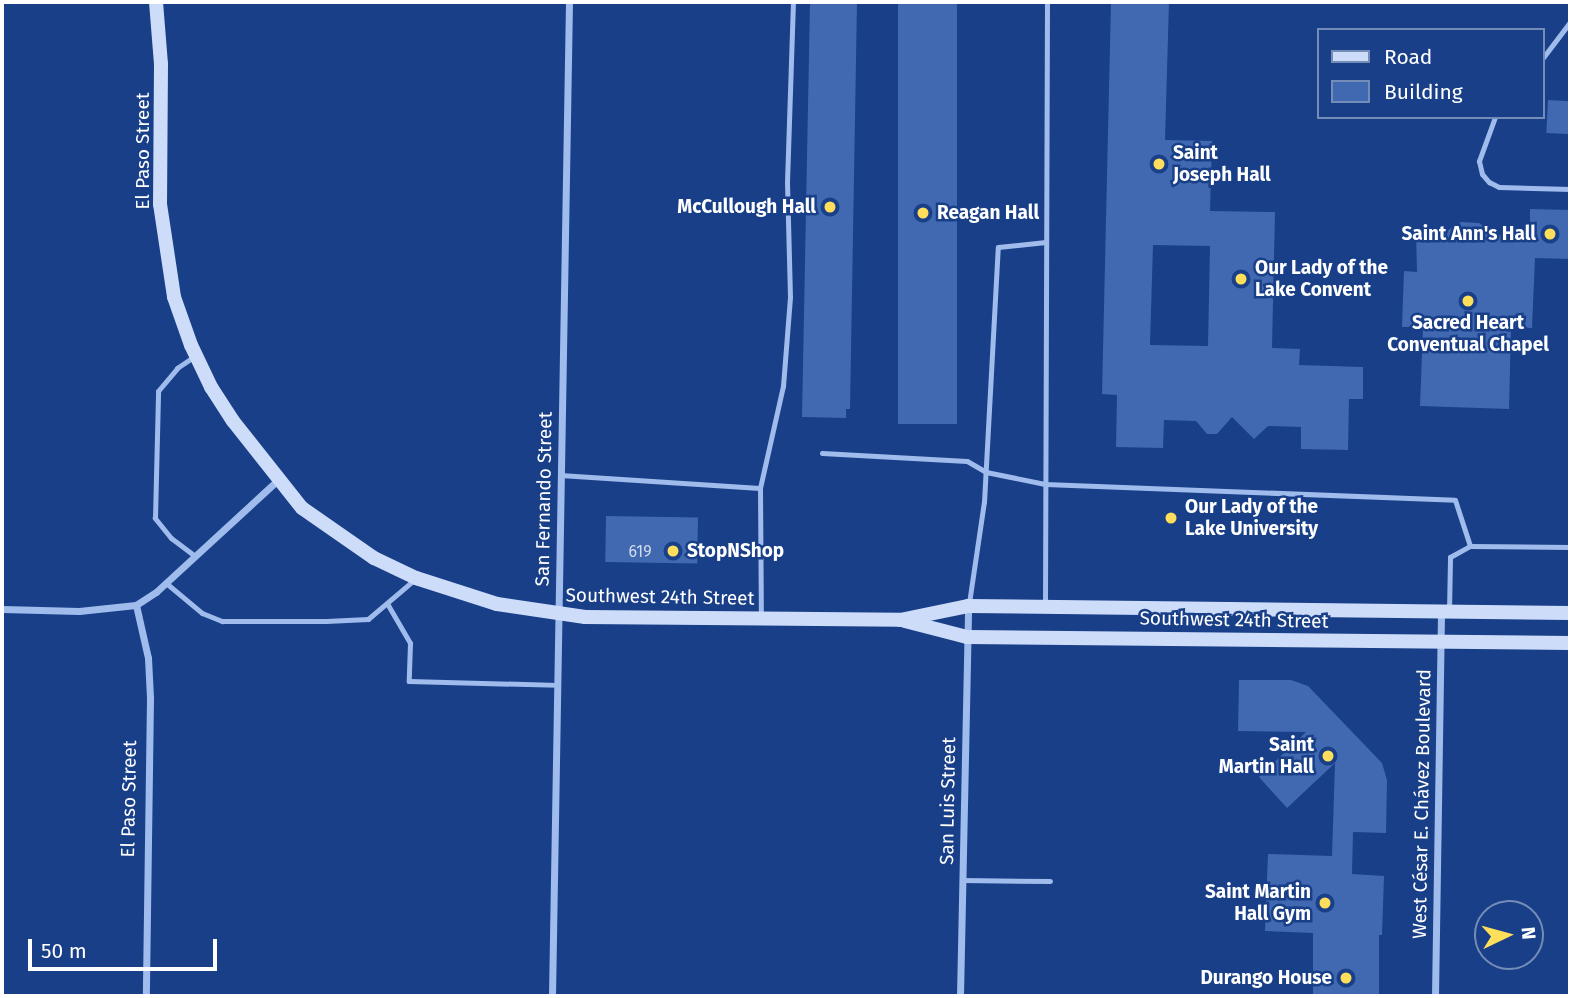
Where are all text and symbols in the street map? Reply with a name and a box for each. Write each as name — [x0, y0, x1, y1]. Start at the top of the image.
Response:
legend — [1316, 28, 1544, 119]
text: Road — [1384, 44, 1432, 70]
text: Building — [1384, 79, 1463, 105]
street label: El Paso Street — [132, 92, 154, 210]
place label: Saint Joseph Hall — [1173, 142, 1271, 186]
marker: Saint Joseph Hall — [1151, 156, 1167, 172]
place label: McCullough Hall — [677, 196, 816, 218]
marker: McCullough Hall — [822, 199, 838, 215]
place label: Reagan Hall — [937, 202, 1039, 224]
marker: Reagan Hall — [915, 205, 931, 221]
place label: Saint Ann's Hall — [1401, 223, 1536, 245]
marker: Saint Ann's Hall — [1542, 226, 1558, 242]
place label: Our Lady of the Lake Convent — [1255, 257, 1388, 301]
marker: Our Lady of the Lake Convent — [1233, 271, 1249, 287]
marker: Sacred Heart Conventual Chapel — [1460, 293, 1476, 309]
place label: Sacred Heart Conventual Chapel — [1387, 312, 1549, 356]
street label: San Fernando Street — [531, 411, 557, 587]
place label: Our Lady of the Lake University — [1185, 496, 1318, 540]
marker: Our Lady of the Lake University — [1163, 510, 1179, 526]
place label: StopNShop — [687, 540, 784, 562]
house number: 619 — [628, 542, 652, 562]
marker: StopNShop — [665, 543, 681, 559]
street label: Southwest 24th Street — [565, 584, 755, 610]
street label: Southwest 24th Street — [1139, 607, 1329, 633]
street label: West César E. Chávez Boulevard — [1408, 669, 1436, 939]
place label: Saint Martin Hall — [1219, 734, 1314, 778]
street label: San Luis Street — [935, 737, 961, 865]
street label: El Paso Street — [117, 740, 141, 858]
marker: Saint Martin Hall — [1320, 748, 1336, 764]
place label: Saint Martin Hall Gym — [1205, 881, 1311, 925]
marker: Saint Martin Hall Gym — [1317, 895, 1333, 911]
north arrow — [1474, 900, 1544, 970]
scale bar — [32, 925, 220, 969]
text: N — [1516, 926, 1540, 941]
text: 50 m — [41, 938, 87, 964]
place label: Durango House — [1201, 967, 1332, 989]
marker: Durango House — [1338, 970, 1354, 986]

